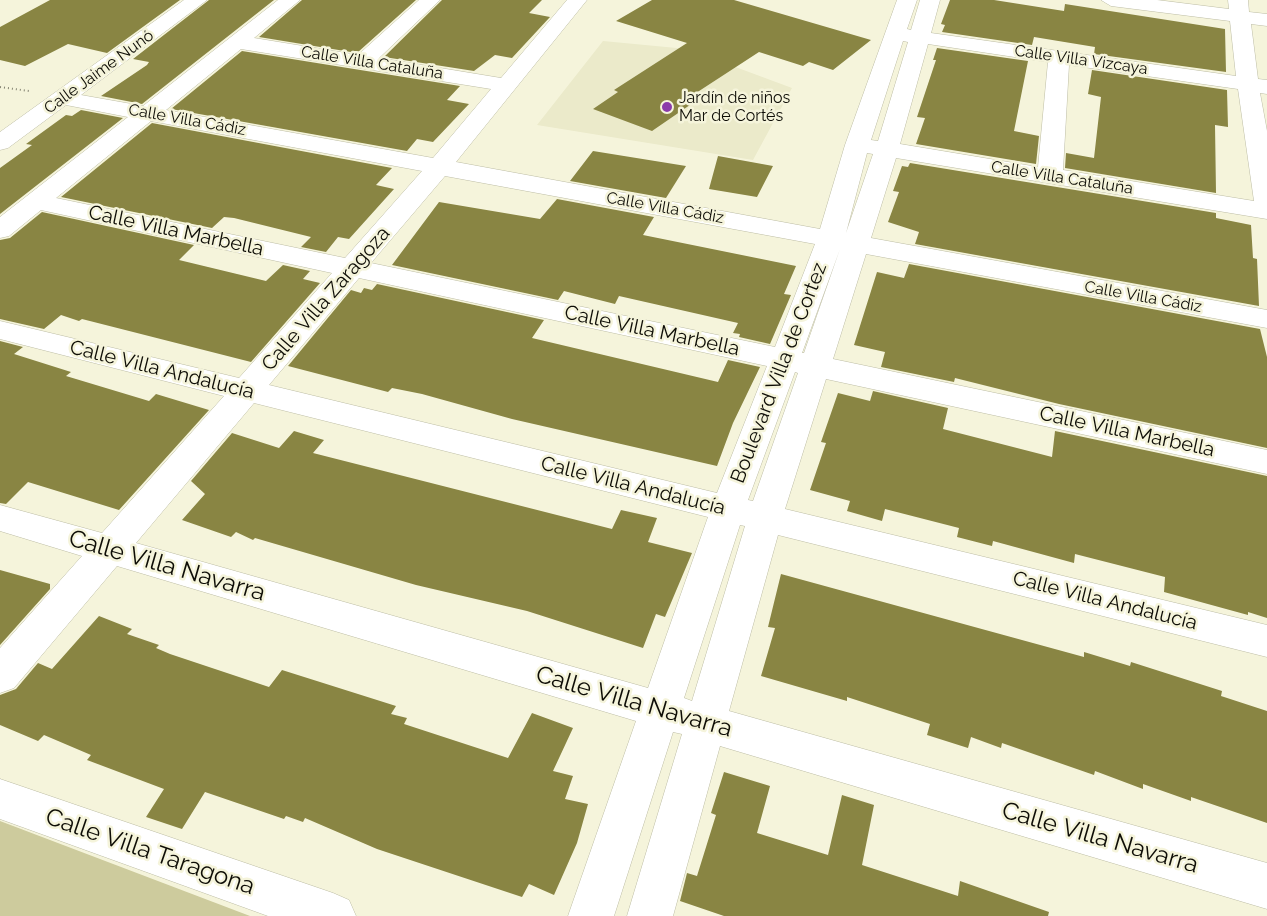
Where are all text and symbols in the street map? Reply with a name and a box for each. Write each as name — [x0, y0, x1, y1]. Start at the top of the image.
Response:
street label: Calle Jaime Nunó — [41, 26, 157, 118]
street label: Calle Villa Vizcaya — [1013, 41, 1149, 79]
street label: Calle Villa Cataluña — [300, 42, 444, 84]
place label: Jardín de niños Mar de Cortés — [679, 88, 790, 126]
street label: Calle Villa Cádiz — [127, 100, 247, 140]
marker: Jardín de niños Mar de Cortés — [660, 100, 674, 114]
street label: Calle Villa Cataluña — [990, 157, 1134, 199]
street label: Calle Villa Cádiz — [605, 188, 725, 228]
street label: Calle Villa Marbella — [86, 201, 266, 261]
street label: Calle Villa Zaragoza — [257, 222, 395, 376]
street label: Boulevard Villa de Cortez — [726, 259, 832, 487]
street label: Calle Villa Cádiz — [1083, 277, 1203, 317]
street label: Calle Villa Marbella — [562, 301, 742, 361]
street label: Calle Villa Andalucía — [67, 335, 257, 405]
street label: Calle Villa Marbella — [1037, 402, 1217, 462]
street label: Calle Villa Andalucía — [538, 451, 728, 521]
street label: Calle Villa Navarra — [65, 524, 269, 608]
street label: Calle Villa Andalucía — [1010, 566, 1200, 636]
street label: Calle Villa Navarra — [532, 660, 736, 744]
street label: Calle Villa Navarra — [998, 796, 1202, 880]
street label: Calle Villa Taragona — [42, 803, 258, 901]

